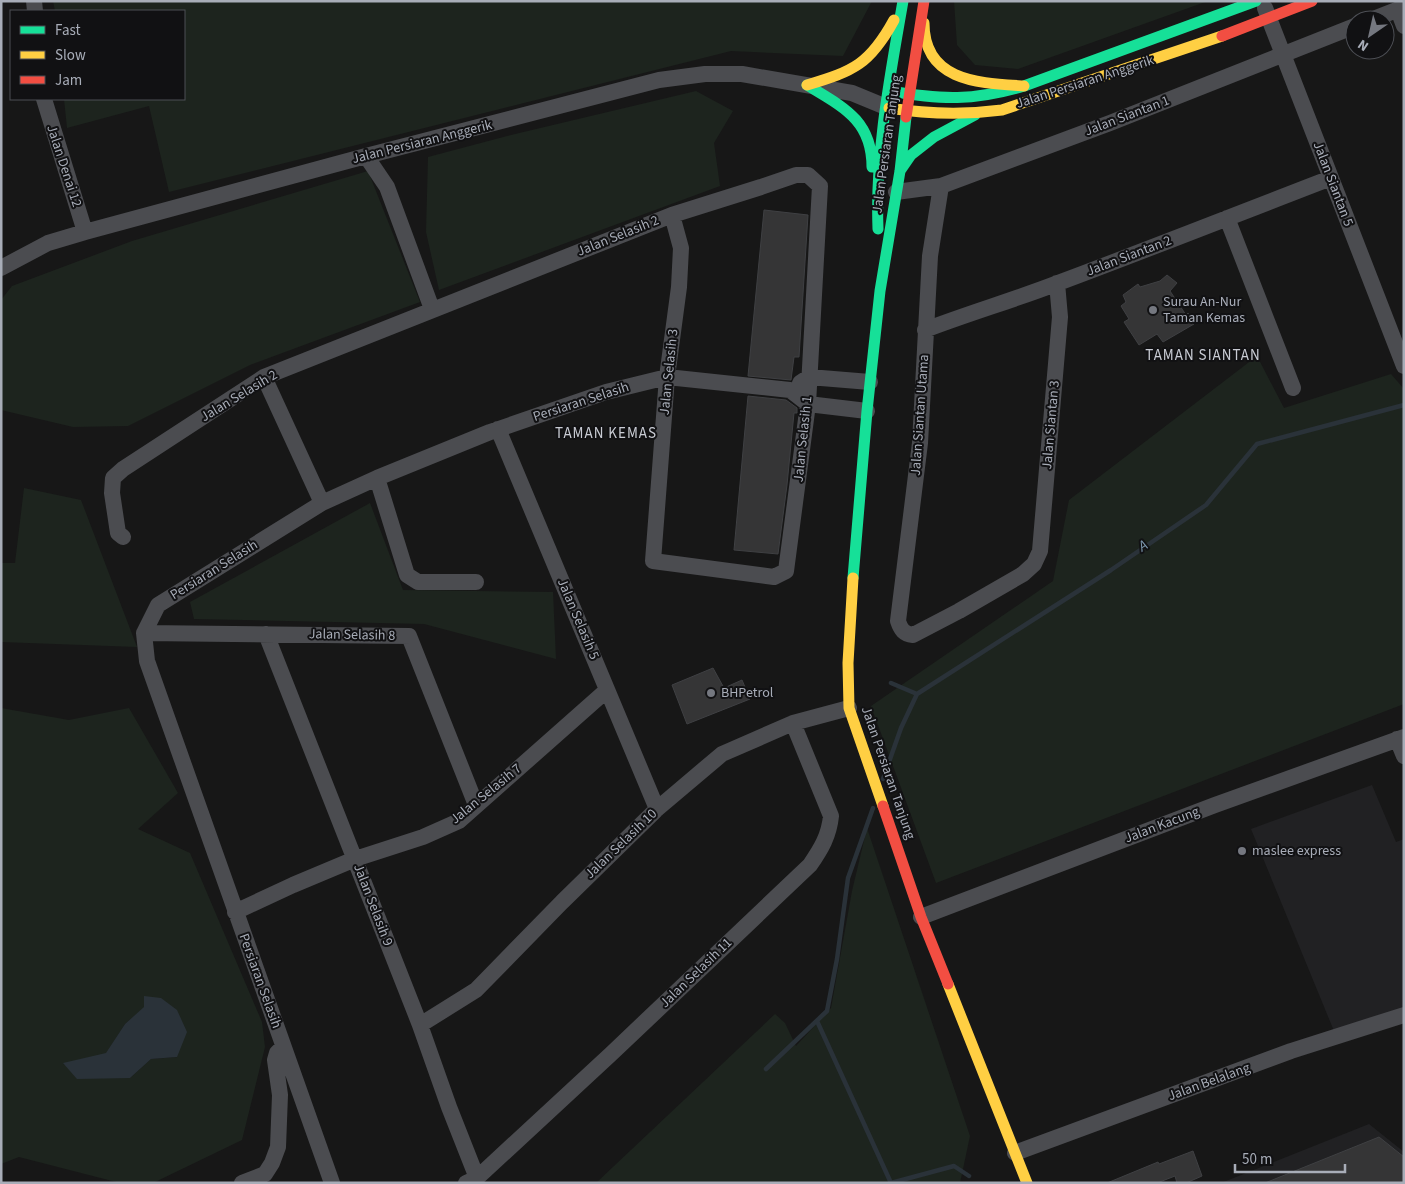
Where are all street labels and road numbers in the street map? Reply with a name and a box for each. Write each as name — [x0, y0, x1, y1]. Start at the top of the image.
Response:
street label: Jalan Persiaran Anggerik — [1013, 50, 1157, 114]
street label: Jalan Persiaran Tanjung — [867, 73, 907, 215]
street label: Jalan Siantan 1 — [1082, 91, 1172, 141]
street label: Jalan Persiaran Anggerik — [350, 115, 494, 169]
street label: Jalan Denai 12 — [41, 122, 87, 210]
street label: Jalan Siantan 5 — [1308, 139, 1358, 229]
street label: Jalan Selasih 2 — [574, 210, 662, 261]
street label: Jalan Siantan 2 — [1084, 231, 1174, 281]
street label: Jalan Selasih 3 — [655, 328, 683, 416]
street label: Jalan Siantan Utama — [906, 354, 934, 476]
street label: Jalan Selasih 2 — [197, 365, 281, 427]
street label: Persiaran Selasih — [530, 377, 632, 427]
street label: Jalan Siantan 3 — [1037, 380, 1065, 470]
street label: Jalan Selasih 1 — [789, 395, 817, 483]
street label: Persiaran Selasih — [166, 535, 262, 605]
street label: Jalan Selasih 5 — [552, 575, 604, 663]
street label: Jalan Selasih 8 — [309, 624, 395, 646]
street label: Jalan Persiaran Tanjung — [856, 704, 920, 842]
street label: Jalan Selasih 7 — [446, 759, 526, 829]
street label: Jalan Kacung — [1122, 802, 1202, 848]
street label: Jalan Selasih 10 — [580, 804, 662, 884]
street label: Jalan Selasih 9 — [348, 861, 398, 949]
street label: Persiaran Selasih — [234, 931, 286, 1031]
street label: Jalan Selasih 11 — [655, 933, 737, 1013]
street label: Jalan Belalang — [1165, 1058, 1253, 1106]

